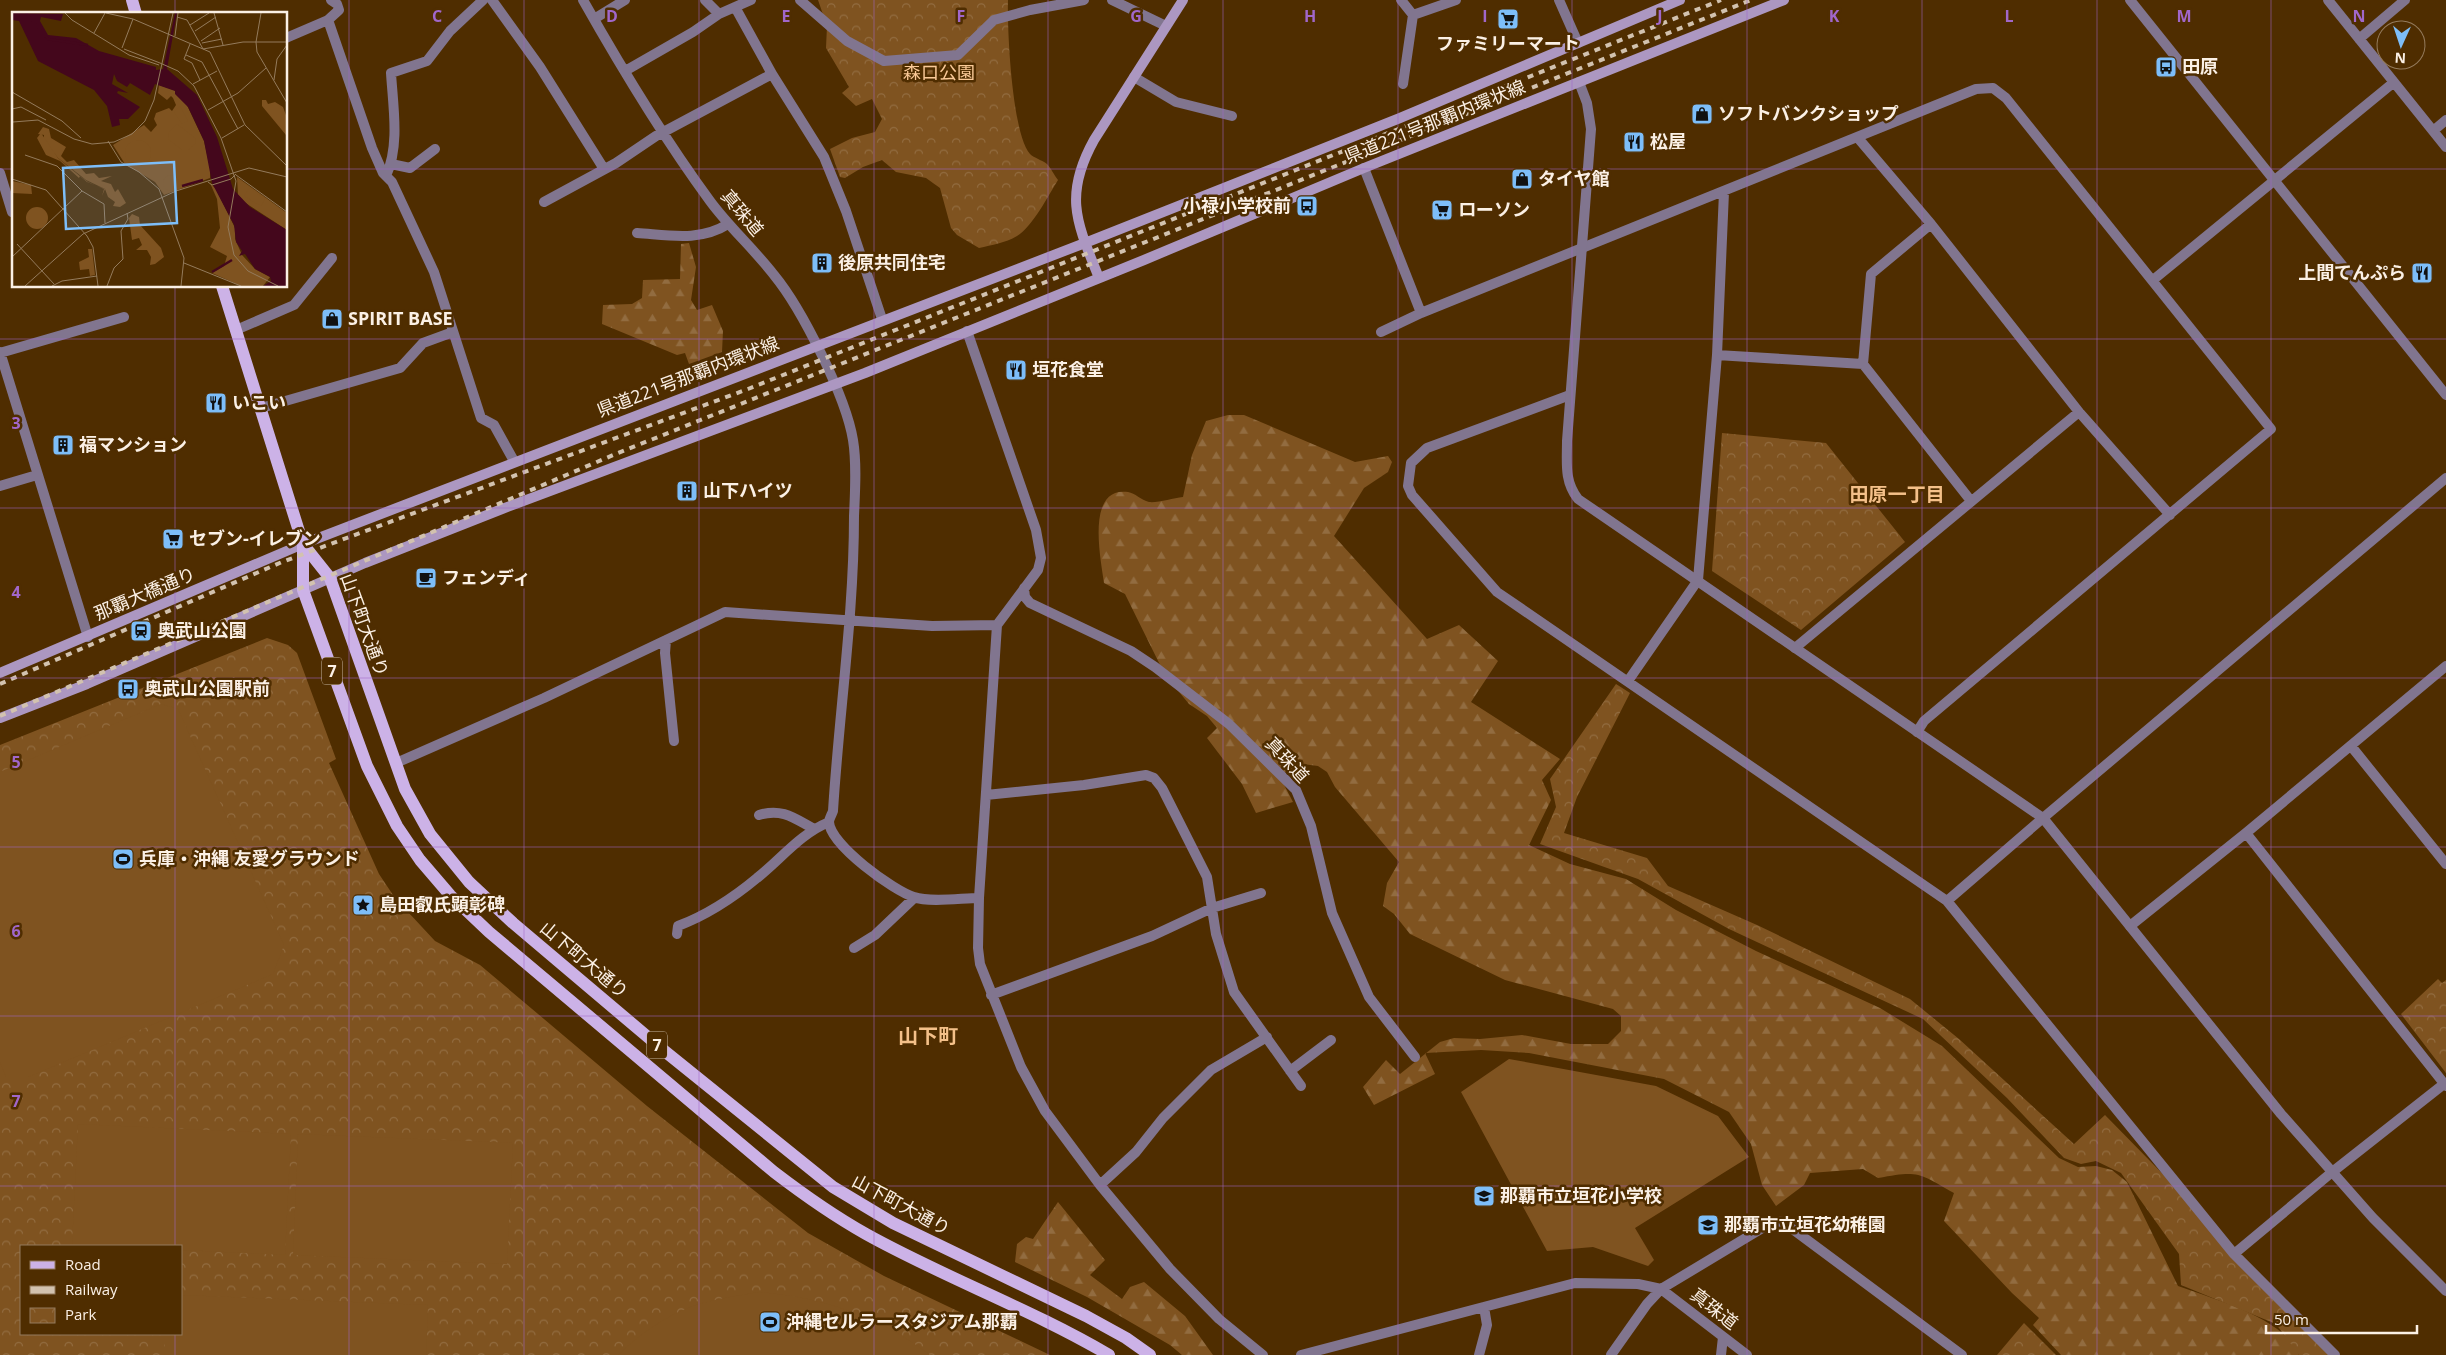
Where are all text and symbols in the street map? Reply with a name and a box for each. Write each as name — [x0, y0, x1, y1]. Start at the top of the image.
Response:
text: C — [432, 5, 442, 27]
text: D — [606, 5, 618, 27]
text: E — [782, 5, 791, 27]
text: F — [957, 5, 965, 27]
text: G — [1130, 5, 1142, 27]
text: H — [1304, 5, 1316, 27]
text: I — [1482, 5, 1488, 27]
text: J — [1655, 5, 1663, 27]
text: K — [1829, 5, 1840, 27]
text: L — [2004, 5, 2014, 27]
text: M — [2176, 5, 2192, 27]
text: N — [2352, 5, 2366, 27]
supermarket icon: ファミリーマート — [1496, 7, 1520, 31]
inset map — [12, 12, 288, 288]
north arrow — [2376, 20, 2426, 70]
place label: ファミリーマート — [1436, 31, 1580, 55]
text: N — [2394, 49, 2406, 68]
place label: 田原 — [2182, 54, 2218, 78]
bus stop icon: 田原 — [2154, 55, 2178, 79]
park label: 森口公園 — [903, 60, 975, 84]
street label: 県道221号那覇内環状線 — [1341, 74, 1529, 168]
place label: ソフトバンクショップ — [1718, 101, 1899, 125]
shop icon: ソフトバンクショップ — [1690, 102, 1714, 126]
place label: 松屋 — [1650, 129, 1686, 153]
restaurant icon: 松屋 — [1622, 130, 1646, 154]
place label: タイヤ館 — [1538, 166, 1609, 190]
shop icon: タイヤ館 — [1510, 167, 1534, 191]
street label: 真珠道 — [716, 184, 769, 241]
place label: 小禄小学校前 — [1183, 193, 1291, 217]
bus stop icon: 小禄小学校前 — [1295, 194, 1319, 218]
place label: ローソン — [1458, 197, 1530, 221]
supermarket icon: ローソン — [1430, 198, 1454, 222]
place label: 後原共同住宅 — [838, 250, 946, 274]
building icon: 後原共同住宅 — [810, 251, 834, 275]
place label: 上間てんぷら — [2298, 260, 2406, 284]
restaurant icon: 上間てんぷら — [2410, 261, 2434, 285]
place label: SPIRIT BASE — [348, 306, 453, 330]
shop icon: SPIRIT BASE — [320, 307, 344, 331]
street label: 県道221号那覇内環状線 — [593, 330, 782, 422]
place label: 垣花食堂 — [1032, 357, 1104, 381]
restaurant icon: 垣花食堂 — [1004, 358, 1028, 382]
place label: いこい — [232, 390, 286, 414]
restaurant icon: いこい — [204, 391, 228, 415]
text: 3 — [11, 412, 21, 434]
place label: 福マンション — [79, 432, 187, 456]
building icon: 福マンション — [51, 433, 75, 457]
place label: 山下ハイツ — [703, 478, 793, 502]
building icon: 山下ハイツ — [675, 479, 699, 503]
district label: 田原一丁目 — [1849, 481, 1945, 507]
place label: セブン-イレブン — [189, 526, 321, 550]
supermarket icon: セブン-イレブン — [161, 527, 185, 551]
street label: 那覇大橋通り — [90, 561, 199, 625]
place label: フェンディ — [442, 565, 531, 589]
cafe icon: フェンディ — [414, 566, 438, 590]
street label: 山下町大通り — [335, 570, 395, 680]
text: 4 — [11, 581, 21, 603]
place label: 奥武山公園 — [157, 618, 247, 642]
station icon: 奥武山公園 — [129, 619, 153, 643]
road number: 7 — [322, 658, 342, 684]
place label: 奥武山公園駅前 — [144, 676, 270, 700]
bus stop icon: 奥武山公園駅前 — [116, 677, 140, 701]
street label: 真珠道 — [1261, 731, 1315, 787]
text: 5 — [11, 751, 21, 773]
place label: 兵庫・沖縄 友愛グラウンド — [139, 846, 360, 870]
sports icon: 兵庫・沖縄 友愛グラウンド — [111, 847, 135, 871]
place label: 島田叡氏顕彰碑 — [379, 892, 505, 916]
place icon: 島田叡氏顕彰碑 — [351, 893, 375, 917]
street label: 山下町大通り — [536, 915, 634, 1003]
text: 6 — [11, 920, 21, 942]
district label: 山下町 — [898, 1022, 958, 1049]
road number: 7 — [647, 1032, 667, 1058]
text: 7 — [11, 1090, 21, 1112]
street label: 山下町大通り — [848, 1168, 955, 1240]
place label: 那覇市立垣花小学校 — [1500, 1183, 1662, 1207]
school or university icon: 那覇市立垣花小学校 — [1472, 1184, 1496, 1208]
place label: 那覇市立垣花幼稚園 — [1724, 1212, 1886, 1236]
school or university icon: 那覇市立垣花幼稚園 — [1696, 1213, 1720, 1237]
legend — [20, 1245, 182, 1335]
text: Road — [65, 1254, 101, 1274]
text: Railway — [65, 1279, 118, 1299]
street label: 真珠道 — [1686, 1282, 1743, 1334]
scale bar — [2266, 1302, 2417, 1334]
text: Park — [65, 1304, 96, 1324]
place label: 沖縄セルラースタジアム那覇 — [786, 1309, 1018, 1333]
text: 50 m — [2274, 1309, 2309, 1329]
sports icon: 沖縄セルラースタジアム那覇 — [758, 1310, 782, 1334]

